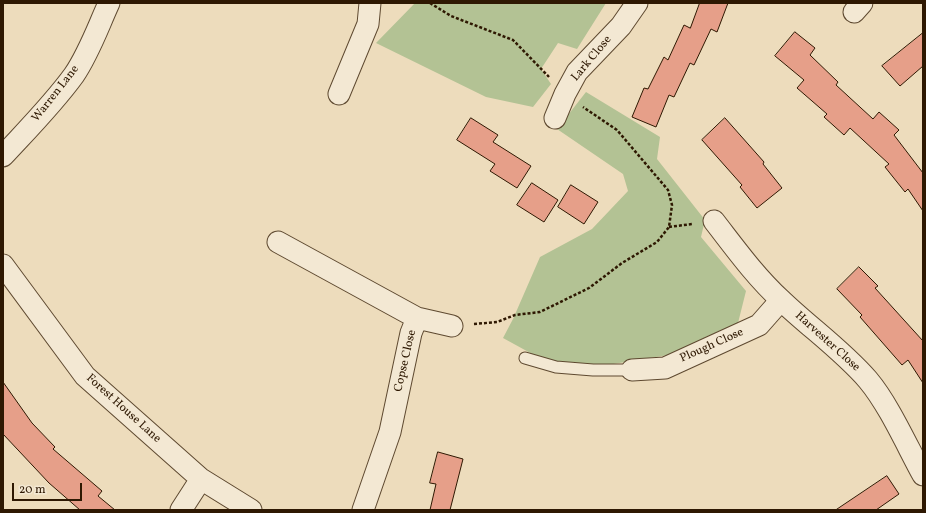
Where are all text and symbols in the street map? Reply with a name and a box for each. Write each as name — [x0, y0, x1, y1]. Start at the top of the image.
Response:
street label: Lark Close — [569, 33, 615, 85]
street label: Warren Lane — [29, 63, 83, 125]
street label: Harvester Close — [791, 309, 863, 375]
street label: Plough Close — [678, 326, 746, 366]
street label: Copse Close — [392, 329, 420, 393]
street label: Forest House Lane — [83, 372, 163, 446]
scale bar — [14, 475, 84, 501]
text: 20 m — [19, 482, 46, 498]

